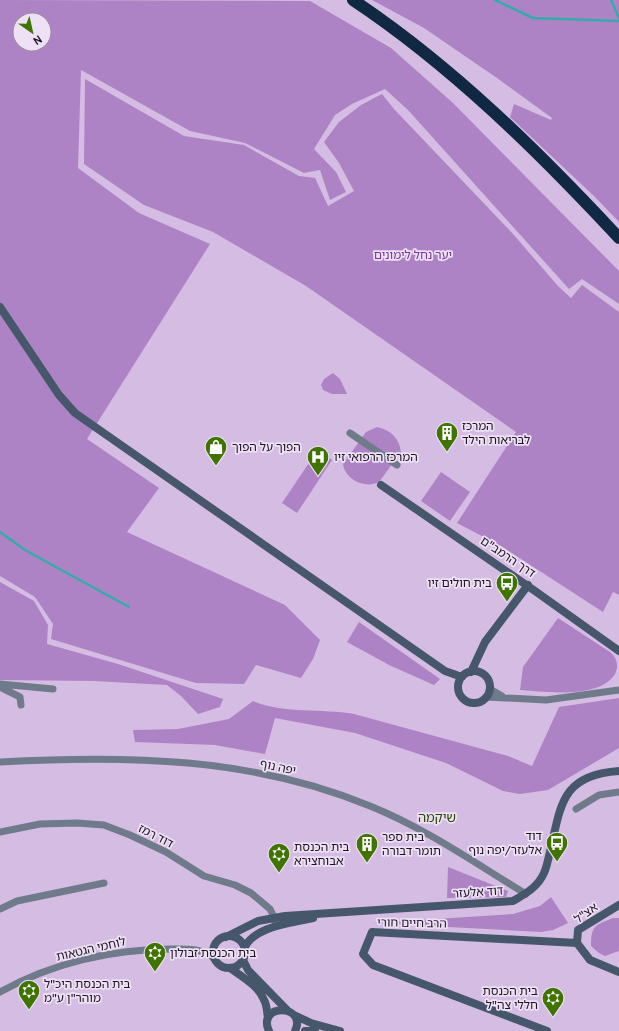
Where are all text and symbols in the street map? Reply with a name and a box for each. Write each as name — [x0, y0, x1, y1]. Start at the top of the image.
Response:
north arrow — [12, 12, 52, 52]
text: N — [30, 31, 44, 47]
park label: יער נחל לימונים — [374, 248, 452, 264]
place label: המרכז לבריאות הילד — [462, 419, 530, 449]
building icon: המרכז לבריאות הילד — [434, 420, 460, 453]
shop icon: הפוך על הפוך — [203, 434, 229, 467]
place label: הפוך על הפוך — [232, 440, 301, 456]
hospital icon: המרכז הרפואי זיו — [305, 444, 331, 477]
place label: המרכז הרפואי זיו — [334, 450, 418, 466]
street label: דרך הרמב"ם — [477, 534, 538, 582]
bus stop icon: בית חולים זיו — [494, 570, 520, 603]
place label: בית חולים זיו — [428, 576, 492, 592]
street label: יפה נוף — [258, 756, 297, 780]
district label: שיקמה — [418, 811, 456, 827]
street label: דוד רמז — [135, 821, 176, 853]
place label: דוד אלעזר/יפה נוף — [469, 829, 542, 859]
place label: בית ספר תומר דבורה — [382, 830, 441, 860]
bus stop icon: דוד אלעזר/יפה נוף — [544, 830, 570, 863]
building icon: בית ספר תומר דבורה — [354, 831, 380, 864]
place label: בית הכנסת אבוחצירא — [294, 840, 350, 870]
synagogue icon: בית הכנסת אבוחצירא — [266, 841, 292, 874]
street label: דוד אלעזר — [452, 883, 504, 903]
street label: אצ"ל — [572, 900, 602, 928]
street label: הרב חיים חורי — [377, 915, 447, 933]
street label: לוחמי הגטאות — [55, 934, 128, 966]
synagogue icon: בית הכנסת זבולון — [142, 940, 168, 973]
place label: בית הכנסת זבולון — [170, 946, 256, 962]
place label: בית הכנסת היכ"ל מוהר"ן ע"מ — [44, 977, 131, 1007]
synagogue icon: בית הכנסת היכ"ל מוהר"ן ע"מ — [16, 978, 42, 1011]
place label: בית הכנסת חללי צה"ל — [483, 984, 538, 1014]
synagogue icon: בית הכנסת חללי צה"ל — [540, 985, 566, 1018]

